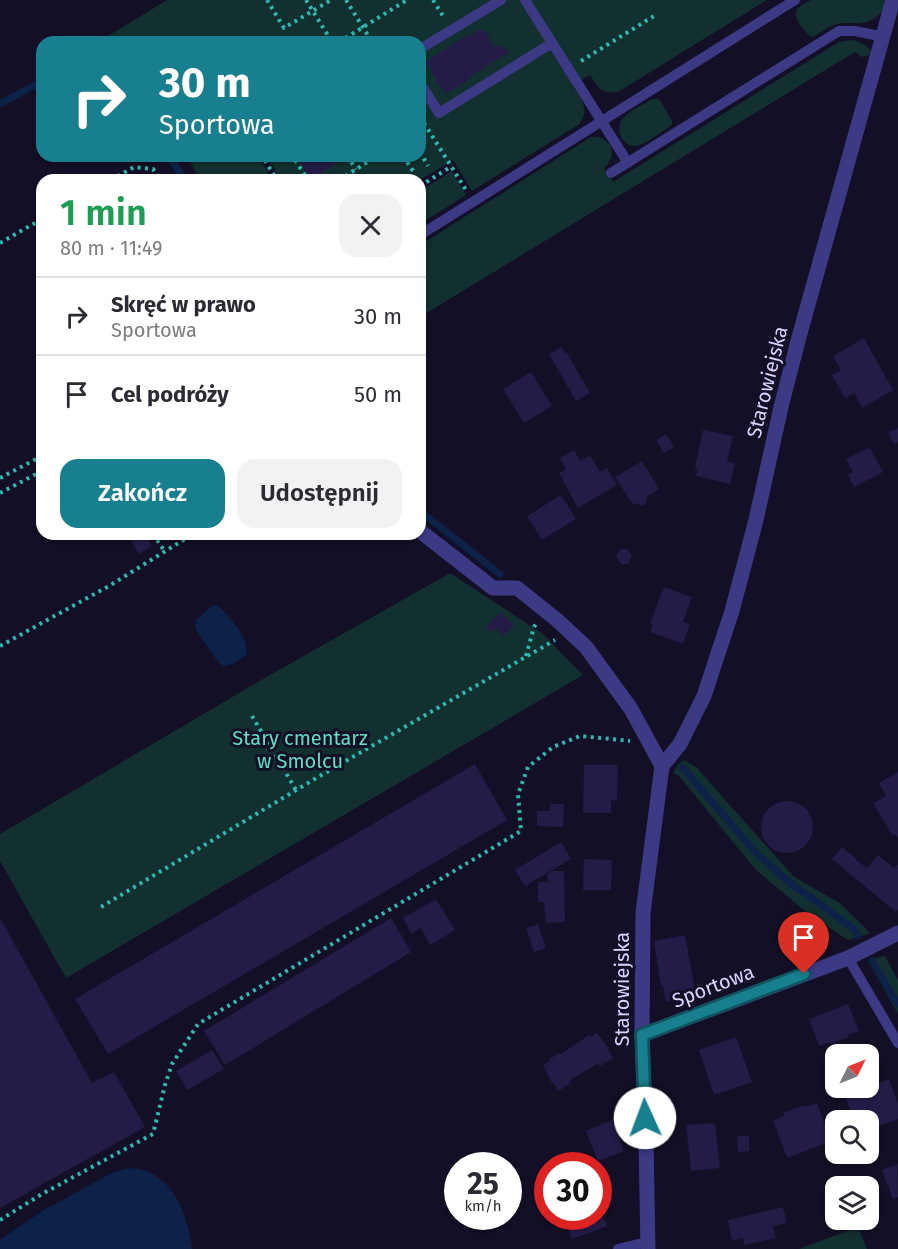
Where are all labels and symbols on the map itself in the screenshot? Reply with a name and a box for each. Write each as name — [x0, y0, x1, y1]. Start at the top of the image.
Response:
street label: Starowiejska — [742, 324, 792, 440]
park label: Stary cmentarz w Smolcu — [232, 726, 368, 773]
pin — [778, 912, 829, 974]
street label: Starowiejska — [610, 932, 634, 1046]
street label: Sportowa — [669, 959, 757, 1013]
north arrow — [825, 1044, 879, 1098]
position arrow — [613, 1086, 677, 1150]
speed limit sign: 30 — [534, 1152, 612, 1230]

